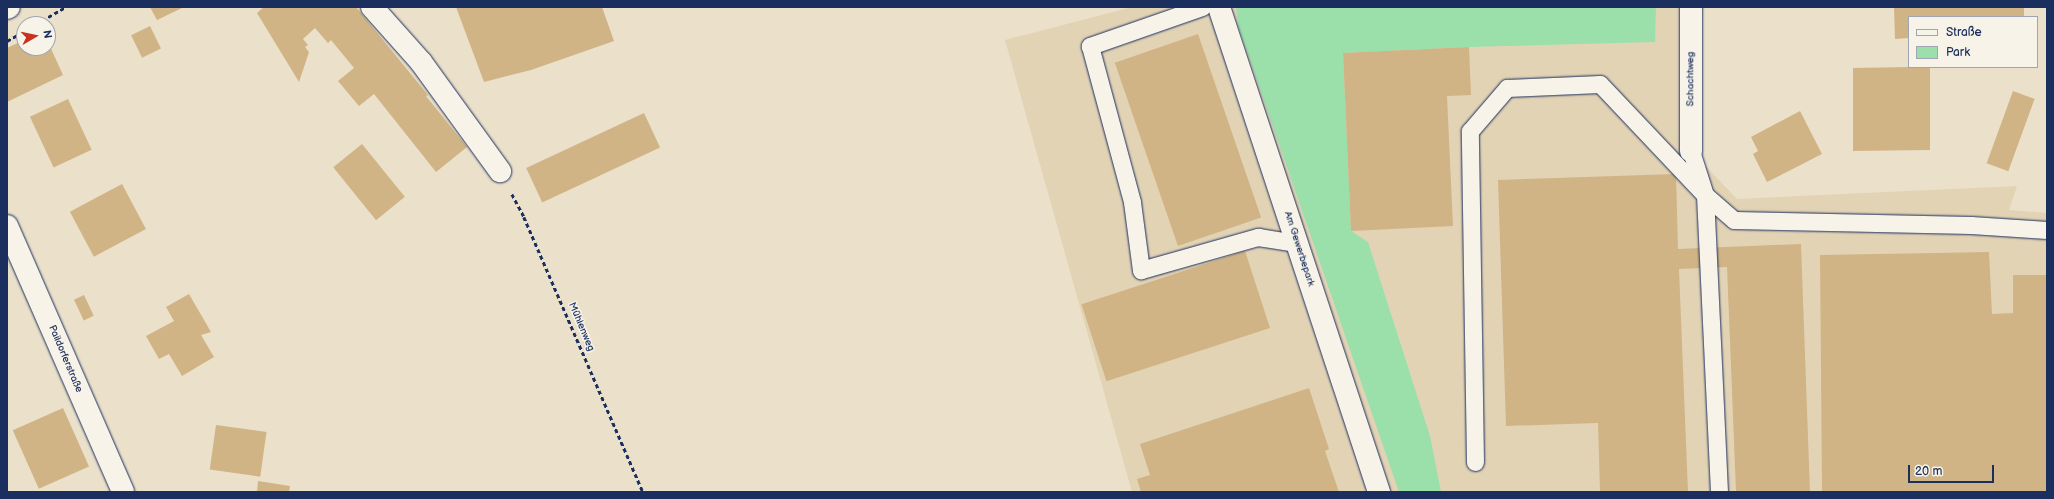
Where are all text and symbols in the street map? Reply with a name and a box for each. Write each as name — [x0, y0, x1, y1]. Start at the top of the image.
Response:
north arrow — [16, 16, 56, 56]
legend — [1908, 16, 2038, 68]
text: Straße — [1946, 25, 1982, 40]
text: N — [40, 29, 54, 39]
text: Park — [1946, 45, 1970, 60]
street label: Schachtweg — [1685, 52, 1697, 106]
street label: Am Gewerbepark — [1281, 210, 1317, 288]
street label: Mühlenweg — [565, 301, 597, 353]
street label: Paildorferstraße — [45, 324, 85, 394]
scale bar — [1910, 457, 1996, 483]
text: 20 m — [1915, 464, 1942, 479]

